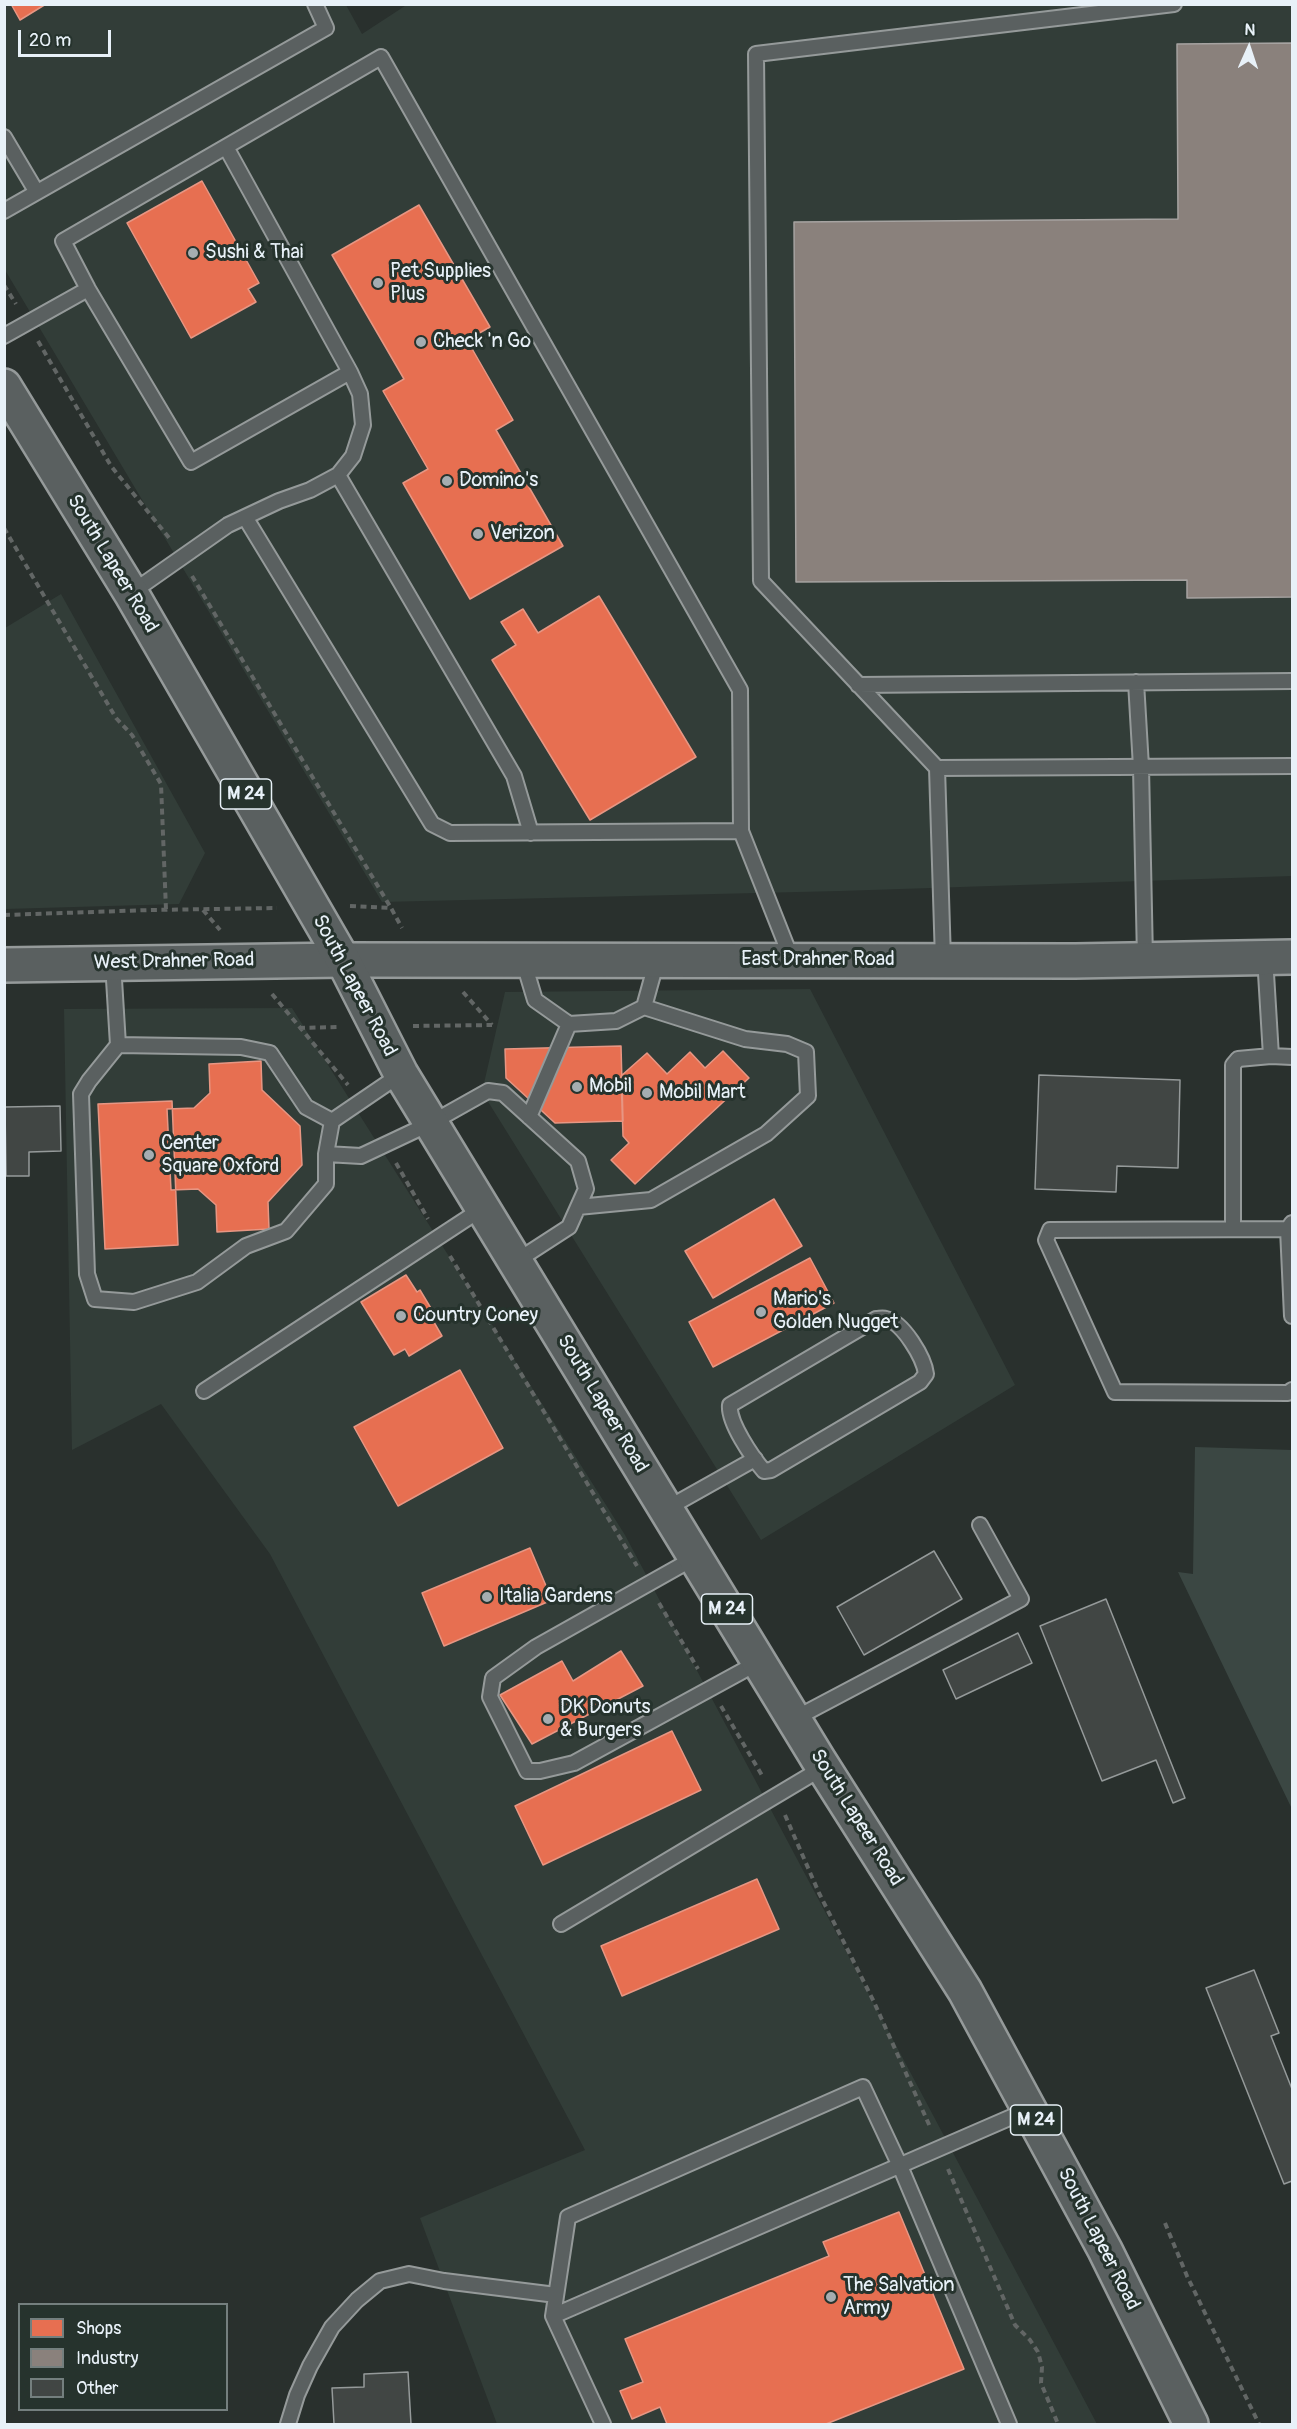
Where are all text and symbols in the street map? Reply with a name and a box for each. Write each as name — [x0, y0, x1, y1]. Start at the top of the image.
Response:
scale bar — [21, 18, 114, 56]
north arrow — [1219, 18, 1279, 78]
text: N — [1244, 20, 1256, 40]
text: 20 m — [29, 29, 71, 52]
place label: Sushi & Thai — [205, 241, 303, 265]
marker: Sushi & Thai — [186, 246, 200, 260]
place label: Pet Supplies Plus — [390, 260, 491, 307]
marker: Pet Supplies Plus — [371, 276, 385, 290]
place label: Check 'n Go — [433, 330, 531, 354]
marker: Check 'n Go — [414, 335, 428, 349]
place label: Domino's — [459, 469, 538, 493]
marker: Domino's — [440, 474, 454, 488]
street label: South Lapeer Road — [61, 491, 163, 637]
place label: Verizon — [490, 522, 555, 546]
marker: Verizon — [471, 527, 485, 541]
road number: M 24 — [220, 779, 272, 809]
street label: South Lapeer Road — [307, 911, 401, 1061]
street label: East Drahner Road — [741, 948, 895, 972]
street label: West Drahner Road — [93, 949, 255, 975]
place label: Mobil — [589, 1075, 632, 1099]
marker: Mobil — [570, 1080, 584, 1094]
place label: Mobil Mart — [659, 1081, 746, 1105]
marker: Mobil Mart — [640, 1086, 654, 1100]
place label: Center Square Oxford — [161, 1132, 279, 1179]
marker: Center Square Oxford — [142, 1148, 156, 1162]
place label: Mario's Golden Nugget — [773, 1288, 898, 1335]
place label: Country Coney — [413, 1304, 538, 1328]
marker: Mario's Golden Nugget — [754, 1305, 768, 1319]
marker: Country Coney — [394, 1309, 408, 1323]
street label: South Lapeer Road — [551, 1331, 653, 1477]
place label: Italia Gardens — [499, 1585, 613, 1609]
marker: Italia Gardens — [480, 1590, 494, 1604]
road number: M 24 — [702, 1594, 752, 1624]
place label: DK Donuts & Burgers — [560, 1696, 650, 1743]
marker: DK Donuts & Burgers — [541, 1712, 555, 1726]
street label: South Lapeer Road — [804, 1745, 908, 1891]
road number: M 24 — [1010, 2105, 1062, 2135]
street label: South Lapeer Road — [1052, 2164, 1144, 2314]
place label: The Salvation Army — [843, 2274, 955, 2321]
marker: The Salvation Army — [824, 2290, 838, 2304]
legend — [18, 2303, 228, 2411]
text: Shops — [76, 2317, 121, 2340]
text: Industry — [76, 2347, 139, 2370]
text: Other — [76, 2377, 118, 2400]

